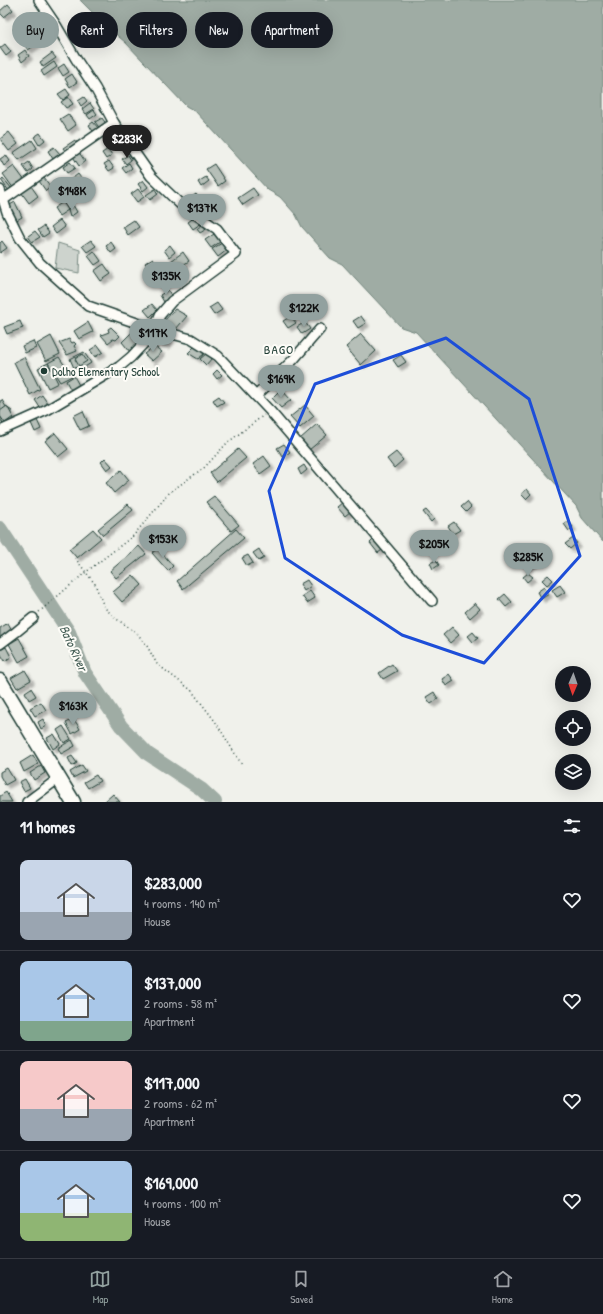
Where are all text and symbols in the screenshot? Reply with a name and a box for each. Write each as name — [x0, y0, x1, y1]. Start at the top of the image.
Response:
chip: Buy — [12, 12, 59, 48]
chip: Rent — [67, 12, 118, 48]
chip: Filters — [126, 12, 187, 48]
chip: New — [195, 12, 243, 48]
chip: Apartment — [251, 12, 333, 48]
pin: $283K — [99, 125, 155, 159]
text: $283K — [112, 129, 142, 147]
pin: $148K — [44, 177, 100, 211]
text: $148K — [58, 181, 86, 199]
pin: $137K — [174, 194, 230, 228]
text: $137K — [187, 198, 217, 216]
pin: $135K — [138, 262, 194, 296]
text: $135K — [151, 266, 181, 284]
pin: $122K — [276, 294, 332, 328]
text: $122K — [289, 298, 319, 316]
pin: $117K — [125, 319, 181, 353]
text: $117K — [138, 323, 168, 341]
district label: BAGO — [264, 340, 294, 358]
place label: Dolho Elementary School — [52, 363, 160, 380]
pin: $169K — [253, 365, 309, 399]
marker: Dolho Elementary School — [39, 366, 49, 376]
text: $169K — [267, 369, 295, 387]
pin: $153K — [135, 525, 191, 559]
text: $153K — [148, 529, 178, 547]
pin: $205K — [406, 530, 462, 564]
text: $205K — [419, 534, 449, 552]
pin: $285K — [500, 543, 556, 577]
text: $285K — [513, 547, 543, 565]
water label: Bato River — [56, 622, 93, 676]
north arrow — [555, 666, 591, 702]
map controls — [555, 666, 591, 790]
pin: $163K — [45, 692, 101, 726]
text: $163K — [58, 696, 88, 714]
button: locate — [555, 710, 591, 746]
button: layers — [555, 754, 591, 790]
text: 11 homes — [20, 815, 75, 838]
icon: filters — [561, 815, 583, 837]
text: $283,000 — [144, 871, 202, 894]
icon: home — [52, 876, 100, 924]
icon: heart — [561, 889, 583, 911]
text: 4 rooms · 140 m² — [144, 894, 220, 912]
text: House — [144, 912, 171, 930]
text: $137,000 — [144, 971, 201, 994]
icon: home — [52, 977, 100, 1025]
icon: heart — [561, 990, 583, 1012]
text: 2 rooms · 58 m² — [144, 994, 217, 1012]
text: Apartment — [144, 1012, 195, 1030]
text: $117,000 — [144, 1071, 200, 1094]
icon: home — [52, 1077, 100, 1125]
icon: heart — [561, 1090, 583, 1112]
text: 2 rooms · 62 m² — [144, 1094, 217, 1112]
text: Apartment — [144, 1112, 195, 1130]
text: $169,000 — [144, 1171, 198, 1194]
icon: home — [52, 1177, 100, 1225]
icon: heart — [561, 1190, 583, 1212]
text: 4 rooms · 100 m² — [144, 1194, 221, 1212]
text: House — [144, 1212, 171, 1230]
tab: Map — [89, 1268, 111, 1306]
tab: Saved — [290, 1268, 313, 1306]
tab: Home — [492, 1268, 514, 1306]

